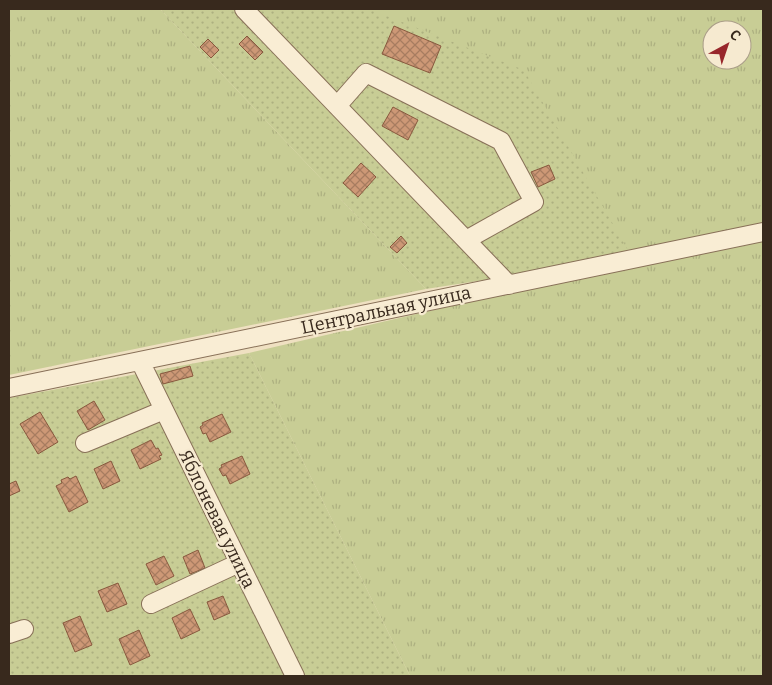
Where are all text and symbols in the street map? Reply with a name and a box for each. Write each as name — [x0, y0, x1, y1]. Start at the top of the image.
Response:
north arrow — [702, 20, 752, 70]
text: С — [726, 26, 744, 45]
street label: Центральная улица — [299, 281, 473, 339]
street label: Яблоневая улица — [174, 446, 260, 592]

